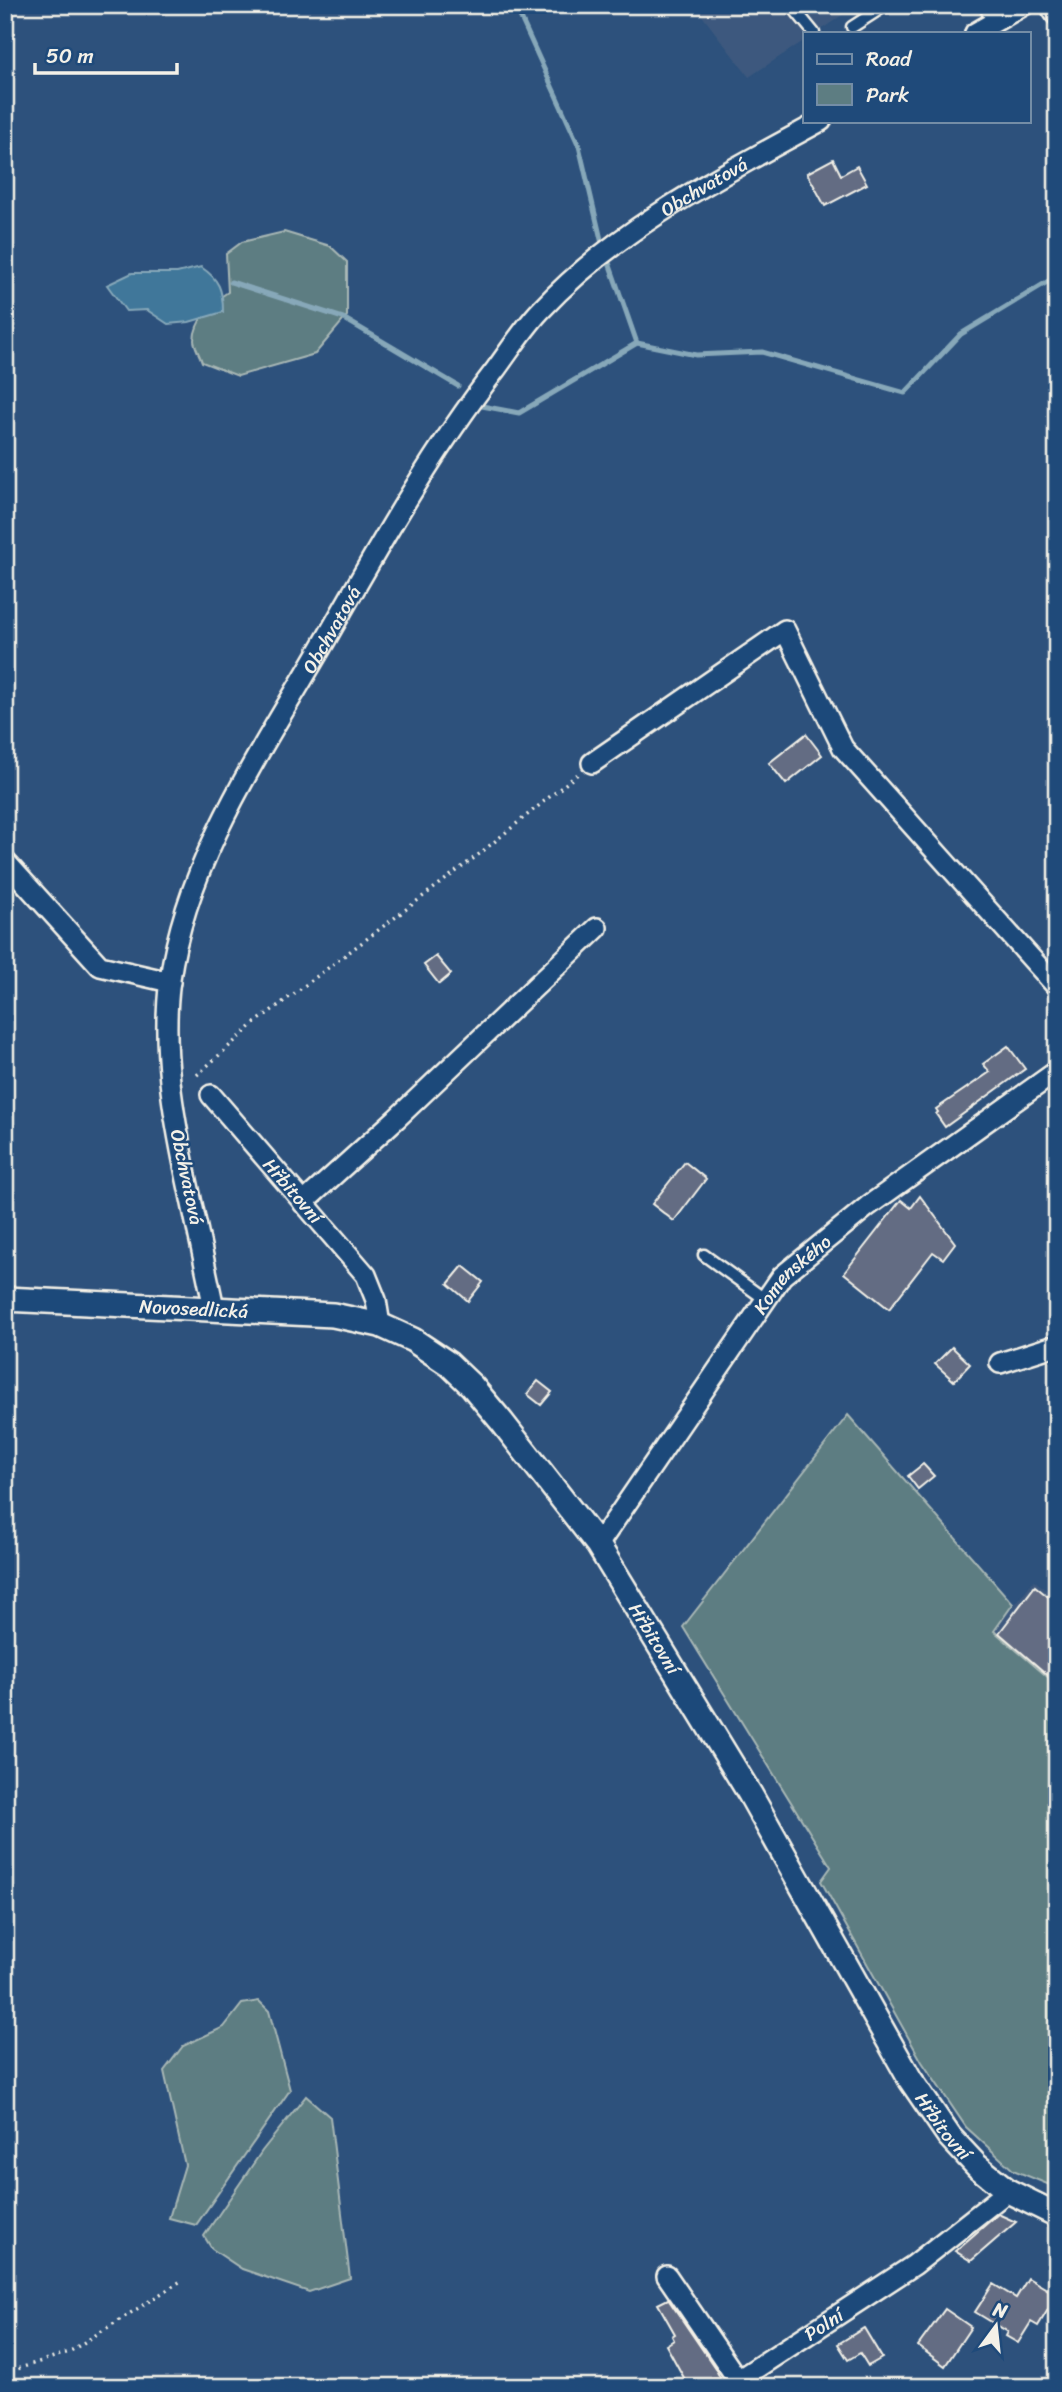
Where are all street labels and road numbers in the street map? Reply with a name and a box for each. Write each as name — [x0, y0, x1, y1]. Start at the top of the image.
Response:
street label: Obchvatová — [653, 147, 754, 225]
street label: Obchvatová — [293, 579, 370, 680]
street label: Obchvatová — [161, 1126, 213, 1228]
street label: Hřbitovní — [255, 1150, 333, 1233]
street label: Komenského — [744, 1226, 839, 1321]
street label: Novosedlická — [139, 1289, 249, 1327]
street label: Hřbitovní — [620, 1596, 691, 1683]
street label: Hřbitovní — [907, 2085, 982, 2170]
street label: Polní — [797, 2297, 852, 2349]

